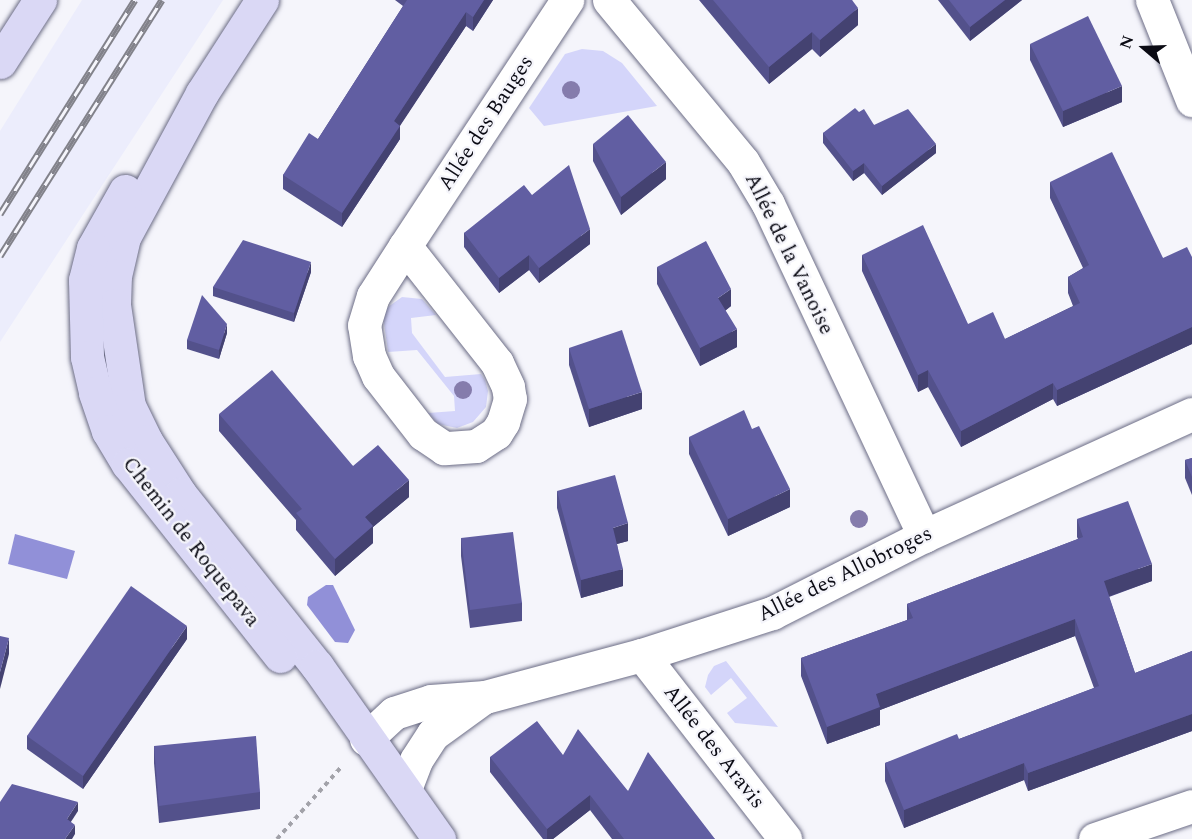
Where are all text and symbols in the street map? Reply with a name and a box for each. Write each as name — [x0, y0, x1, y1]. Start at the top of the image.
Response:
north arrow — [1114, 18, 1174, 78]
text: N — [1114, 32, 1140, 52]
street label: Allée des Bauges — [433, 51, 539, 195]
street label: Allée de la Vanoise — [739, 169, 839, 339]
street label: Chemin de Roquepava — [117, 452, 265, 632]
street label: Allée des Allobroges — [754, 521, 936, 627]
street label: Allée des Aravis — [658, 680, 770, 814]

